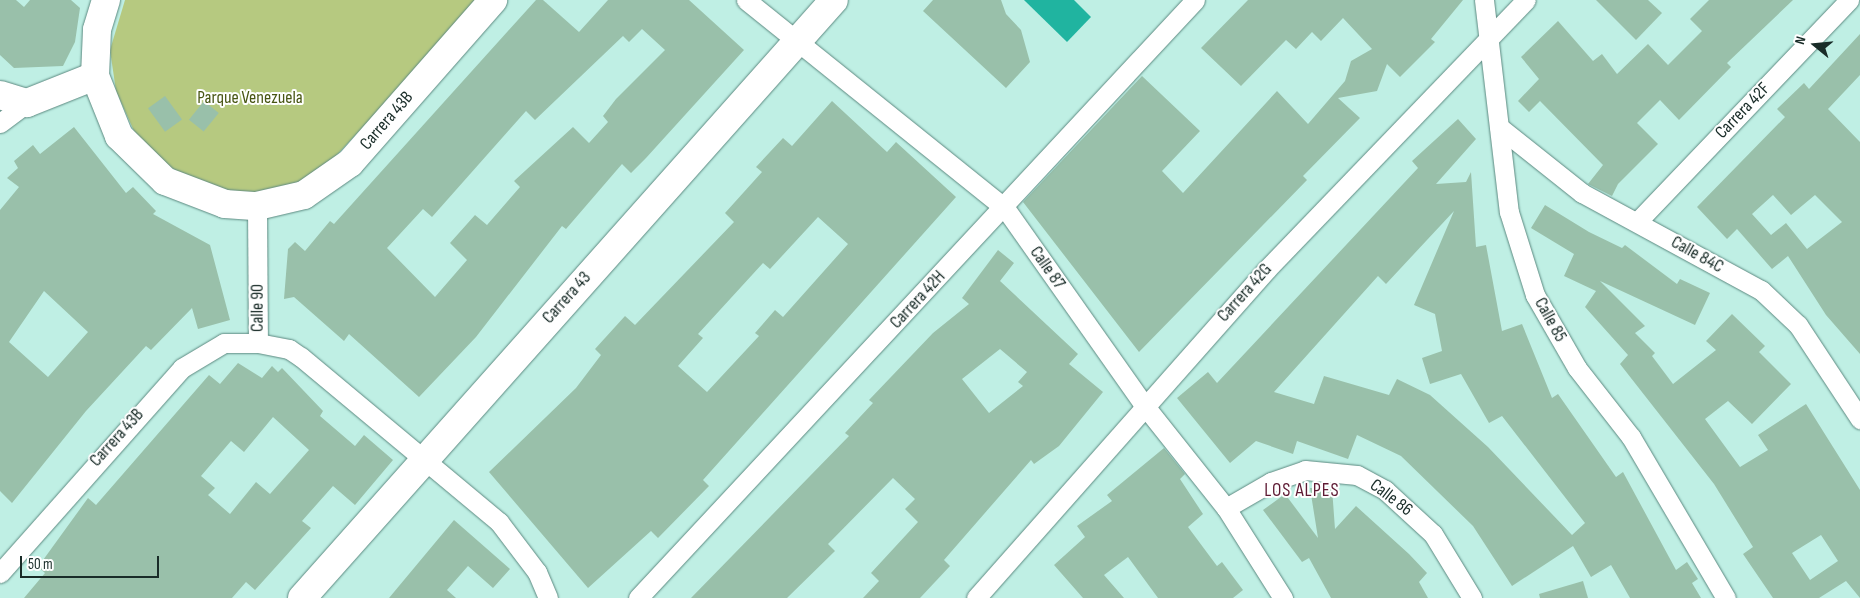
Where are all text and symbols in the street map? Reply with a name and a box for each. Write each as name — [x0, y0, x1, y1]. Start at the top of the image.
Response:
north arrow — [1790, 20, 1840, 70]
text: N — [1791, 34, 1809, 47]
street label: Carrera 42F — [1711, 79, 1775, 143]
park label: Parque Venezuela — [197, 87, 303, 109]
street label: Carrera 43B — [356, 87, 418, 155]
street label: Calle 84C — [1667, 232, 1727, 278]
street label: Calle 87 — [1025, 242, 1069, 294]
street label: Carrera 42G — [1213, 259, 1277, 327]
street label: Carrera 42H — [886, 266, 950, 334]
street label: Carrera 43 — [538, 268, 596, 328]
street label: Calle 90 — [247, 284, 269, 332]
street label: Calle 85 — [1529, 294, 1571, 346]
street label: Carrera 43B — [85, 405, 149, 471]
street label: Calle 86 — [1365, 475, 1417, 521]
district label: LOS ALPES — [1263, 480, 1341, 502]
scale bar — [22, 546, 161, 578]
text: 50 m — [28, 555, 53, 574]

